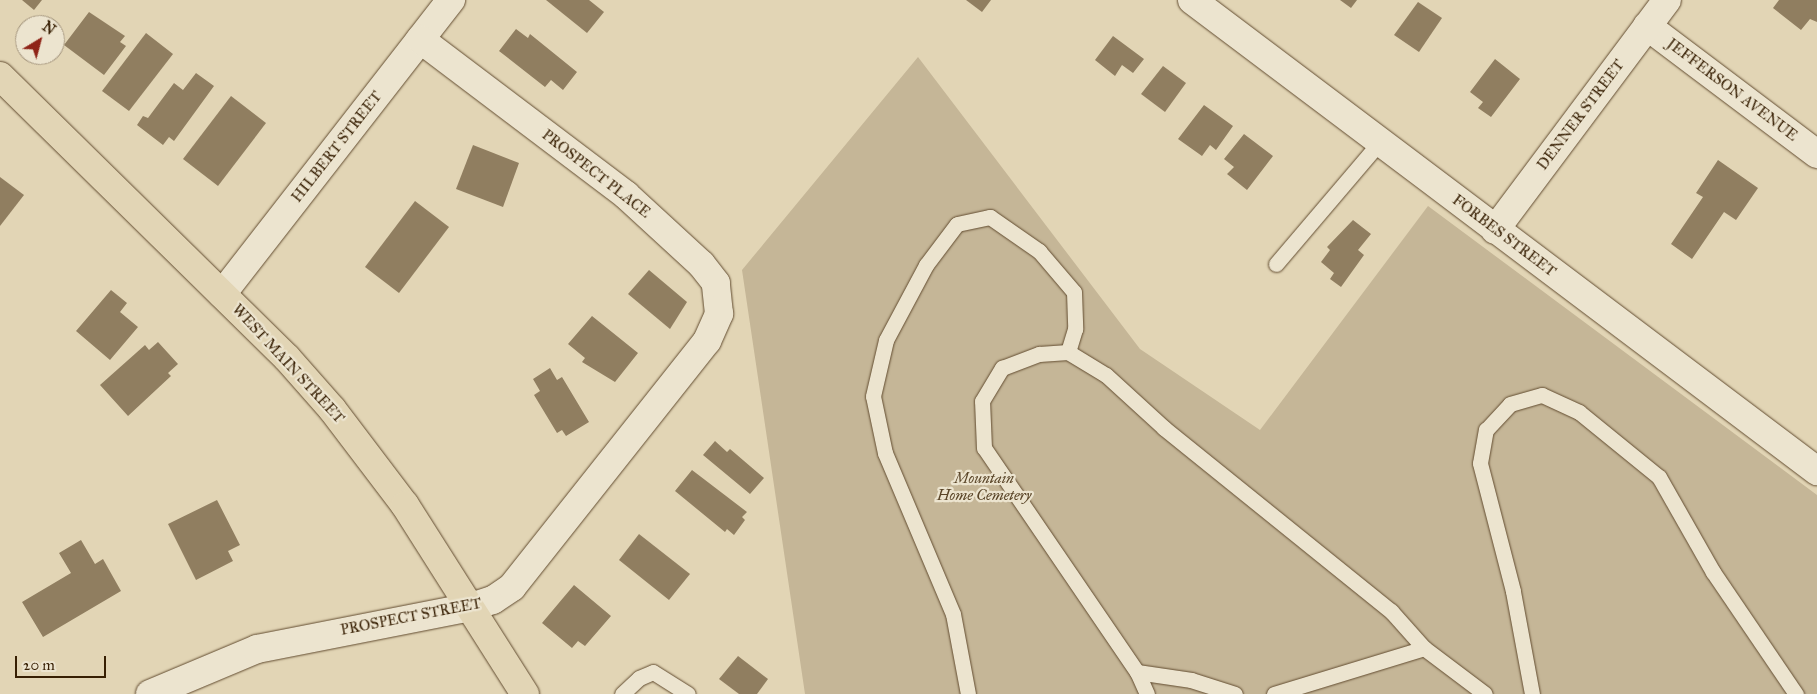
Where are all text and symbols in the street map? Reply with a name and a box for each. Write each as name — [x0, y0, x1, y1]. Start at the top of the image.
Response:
north arrow — [15, 15, 65, 65]
text: N — [39, 18, 59, 39]
street label: JEFFERSON AVENUE — [1663, 35, 1801, 145]
street label: DENNER STREET — [1534, 56, 1628, 174]
street label: HILBERT STREET — [288, 88, 386, 206]
street label: PROSPECT PLACE — [538, 126, 654, 222]
street label: FORBES STREET — [1449, 191, 1559, 281]
street label: WEST MAIN STREET — [228, 301, 348, 427]
park label: Mountain Home Cemetery — [937, 469, 1031, 504]
street label: PROSPECT STREET — [339, 595, 483, 639]
scale bar — [18, 646, 109, 678]
text: 20 m — [23, 656, 55, 674]

